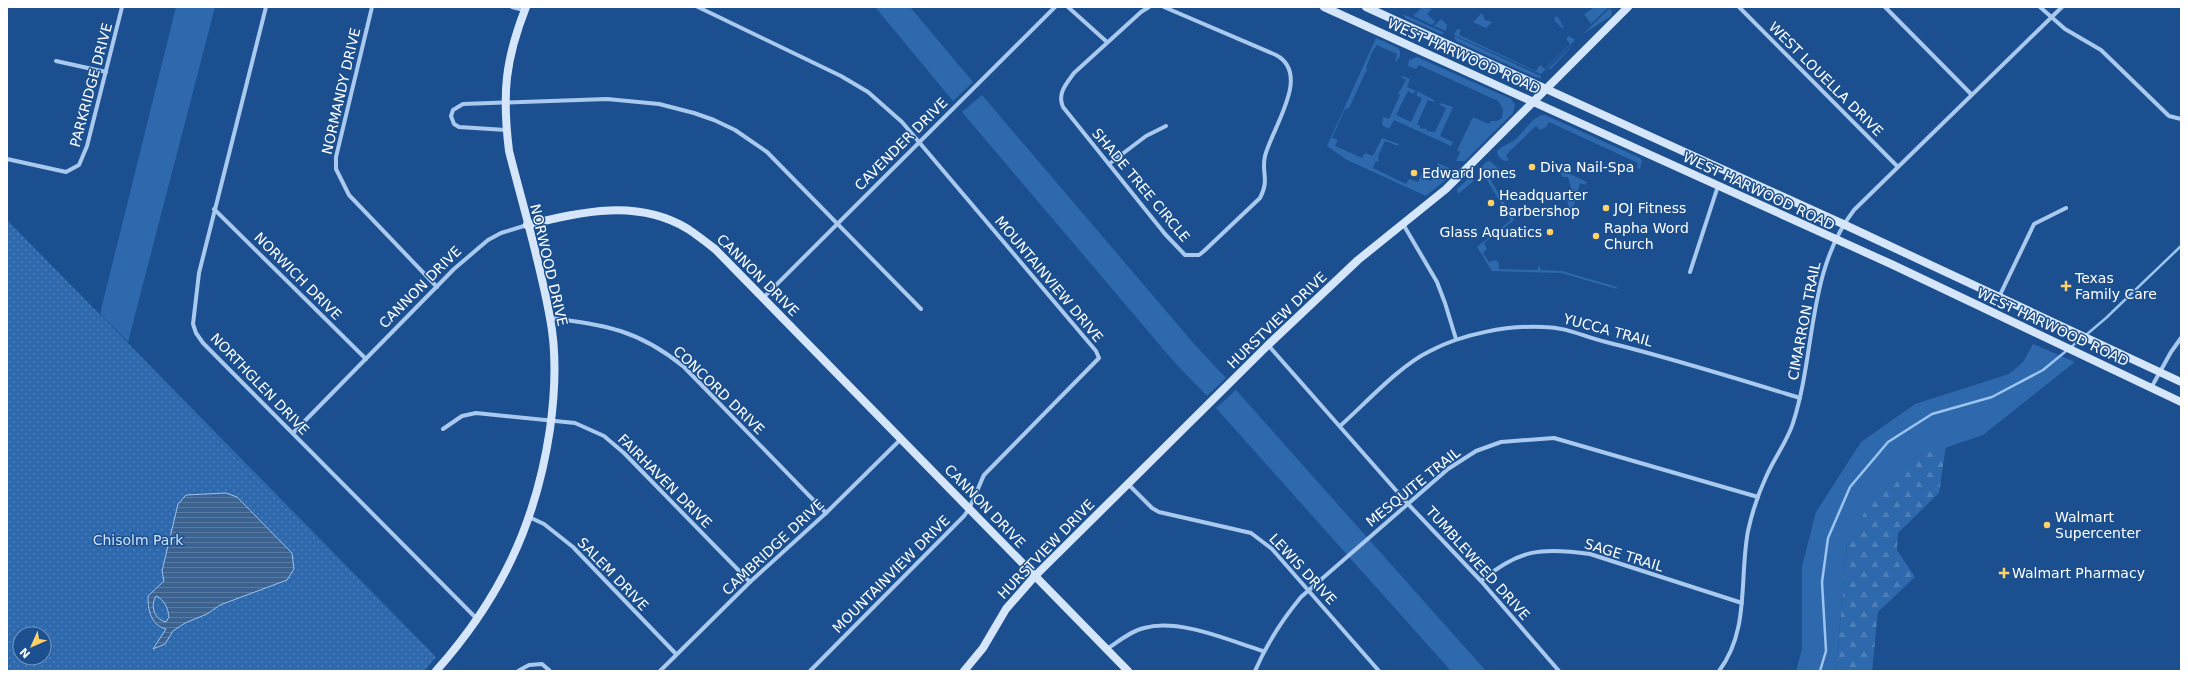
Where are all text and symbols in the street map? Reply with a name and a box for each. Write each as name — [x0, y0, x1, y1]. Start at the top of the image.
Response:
street label: WEST HARWOOD ROAD — [1385, 15, 1543, 97]
street label: WEST LOUELLA DRIVE — [1766, 19, 1886, 139]
street label: PARKRIDGE DRIVE — [67, 21, 115, 149]
street label: NORMANDY DRIVE — [319, 26, 363, 156]
street label: CAVENDER DRIVE — [851, 94, 951, 194]
street label: SHADE TREE CIRCLE — [1089, 125, 1193, 245]
street label: WEST HARWOOD ROAD — [1680, 149, 1838, 233]
place label: Diva Nail-Spa — [1540, 159, 1634, 175]
marker: Diva Nail-Spa — [1527, 162, 1537, 172]
place label: Edward Jones — [1422, 165, 1516, 181]
marker: Edward Jones — [1409, 168, 1419, 178]
place label: Headquarter Barbershop — [1499, 187, 1588, 219]
marker: Headquarter Barbershop — [1486, 198, 1496, 208]
place label: JOJ Fitness — [1613, 200, 1686, 216]
street label: NORWOOD DRIVE — [527, 202, 571, 328]
marker: JOJ Fitness — [1601, 203, 1611, 213]
street label: MOUNTAINVIEW DRIVE — [992, 213, 1106, 345]
place label: Rapha Word Church — [1604, 220, 1689, 252]
place label: Glass Aquatics — [1440, 224, 1542, 240]
marker: Glass Aquatics — [1545, 227, 1555, 237]
street label: NORWICH DRIVE — [251, 229, 345, 323]
street label: CANNON DRIVE — [714, 231, 802, 319]
marker: Rapha Word Church — [1591, 231, 1601, 241]
street label: CANNON DRIVE — [376, 243, 464, 331]
street label: CIMARRON TRAIL — [1785, 260, 1823, 382]
street label: HURSTVIEW DRIVE — [1224, 268, 1330, 372]
place label: Texas Family Care — [2074, 270, 2157, 302]
marker: Texas Family Care — [2060, 280, 2072, 292]
street label: WEST HARWOOD ROAD — [1974, 285, 2132, 369]
street label: YUCCA TRAIL — [1561, 310, 1654, 350]
street label: NORTHGLEN DRIVE — [207, 330, 313, 438]
street label: CONCORD DRIVE — [670, 343, 768, 437]
street label: FAIRHAVEN DRIVE — [615, 431, 715, 531]
street label: MESQUITE TRAIL — [1363, 444, 1463, 530]
street label: CANNON DRIVE — [941, 461, 1029, 551]
street label: CAMBRIDGE DRIVE — [719, 496, 827, 598]
street label: HURSTVIEW DRIVE — [994, 496, 1098, 602]
street label: TUMBLEWEED DRIVE — [1422, 502, 1533, 623]
place label: Walmart Supercenter — [2055, 509, 2141, 541]
street label: MOUNTAINVIEW DRIVE — [829, 512, 953, 636]
marker: Walmart Supercenter — [2042, 520, 2052, 530]
street label: LEWIS DRIVE — [1266, 530, 1340, 608]
park label: Chisolm Park — [93, 532, 184, 548]
street label: SALEM DRIVE — [574, 534, 652, 614]
street label: SAGE TRAIL — [1583, 535, 1666, 575]
place label: Walmart Pharmacy — [2012, 565, 2145, 581]
marker: Walmart Pharmacy — [1999, 568, 2009, 578]
north arrow — [12, 626, 52, 666]
text: N — [17, 645, 33, 661]

